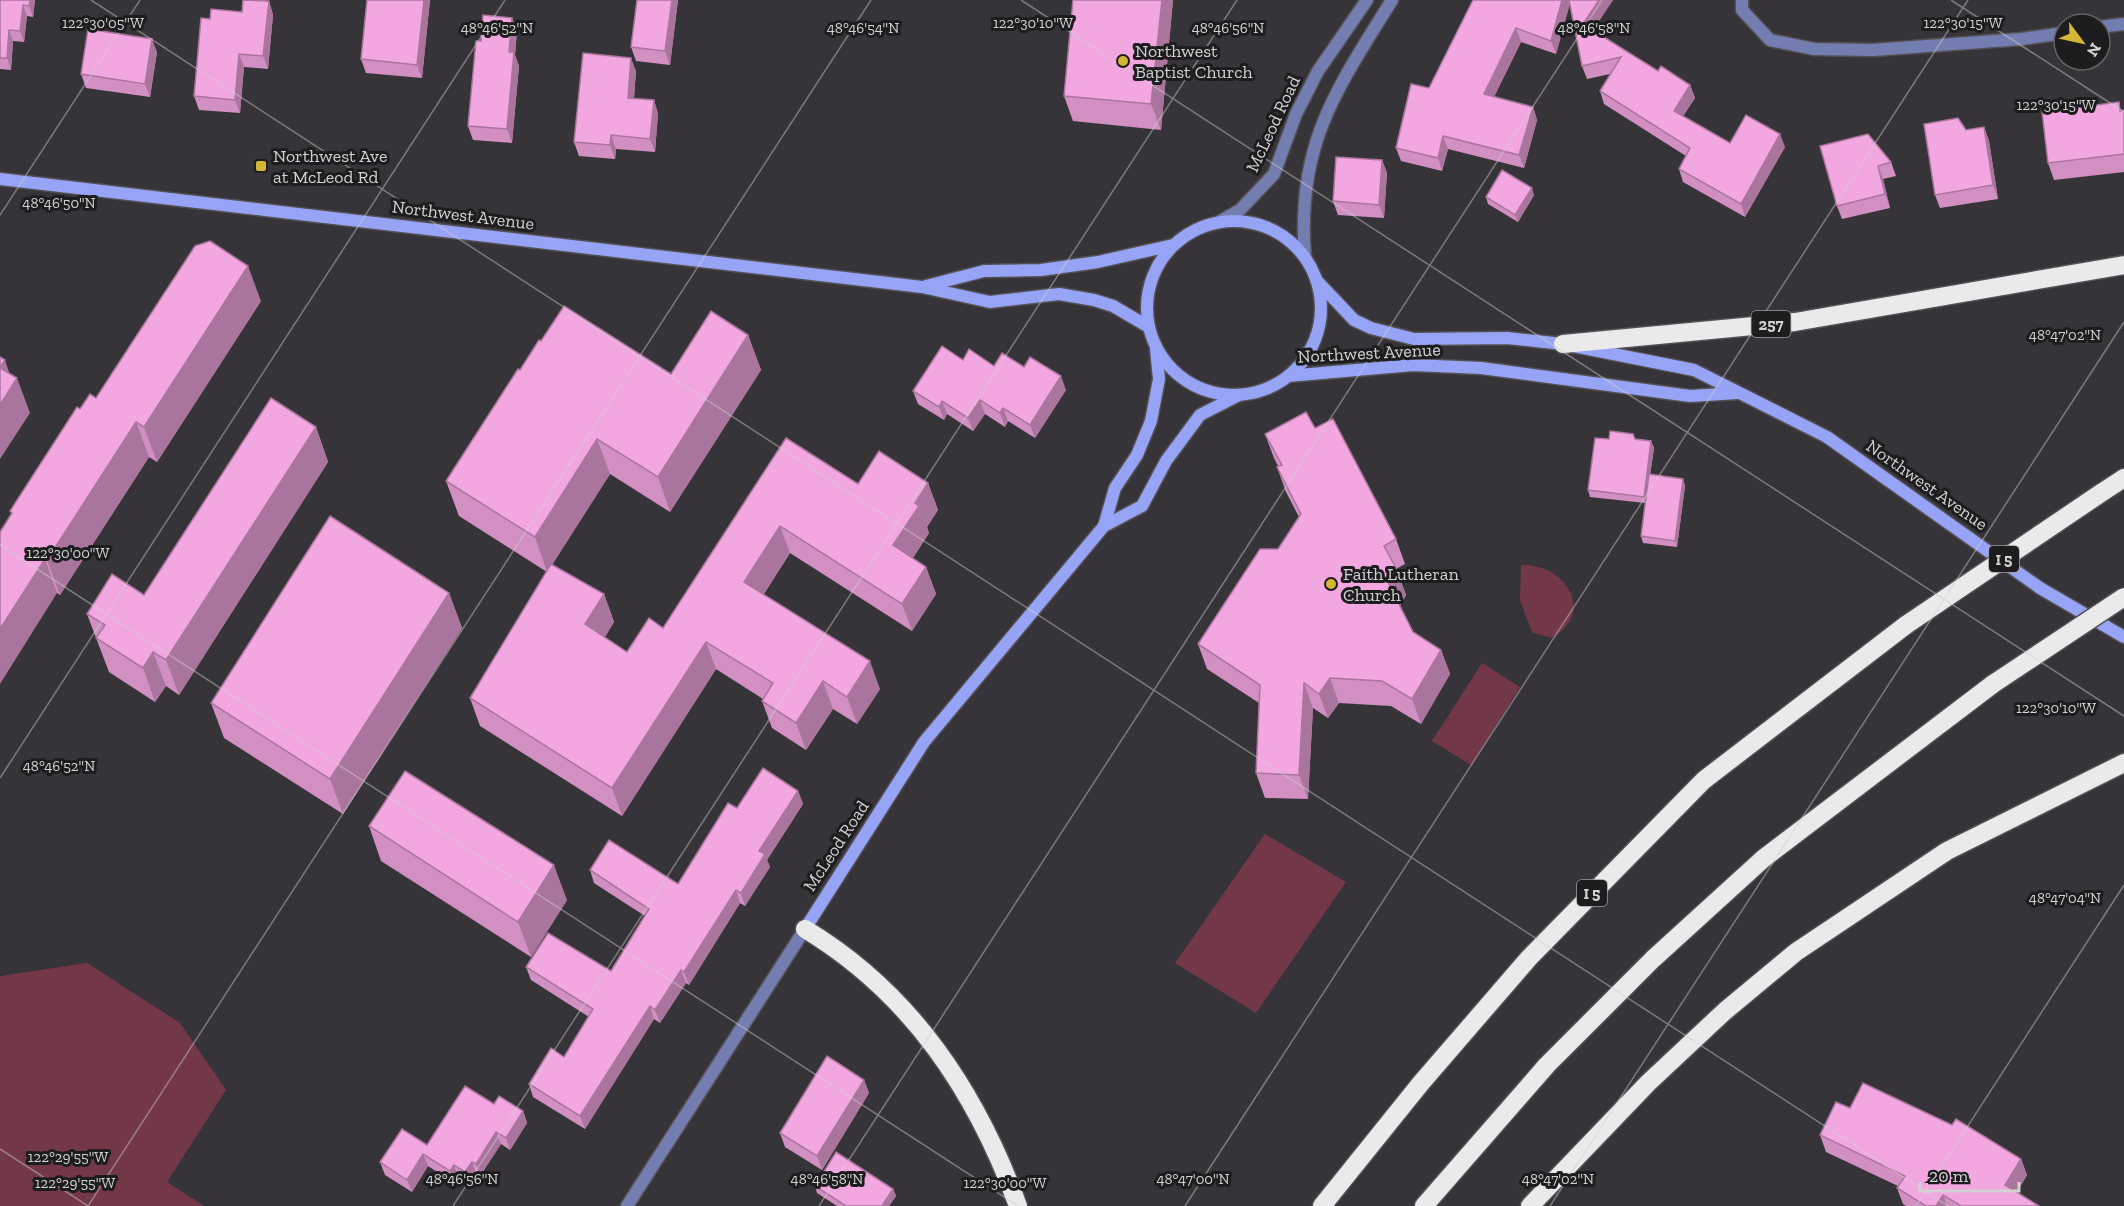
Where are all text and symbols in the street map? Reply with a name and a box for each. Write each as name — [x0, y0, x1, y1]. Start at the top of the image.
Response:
north arrow — [2052, 12, 2112, 72]
text: 122°30'05"W — [62, 14, 144, 32]
text: 122°30'10"W — [993, 14, 1073, 32]
text: 122°30'15"W — [1923, 14, 2003, 32]
text: 48°46'52"N — [461, 19, 533, 37]
text: 48°46'54"N — [827, 19, 899, 37]
text: 48°46'56"N — [1192, 19, 1264, 37]
text: 48°46'58"N — [1558, 19, 1630, 37]
place label: Northwest Baptist Church — [1135, 40, 1253, 83]
text: N — [2083, 40, 2105, 60]
marker: Northwest Baptist Church — [1116, 54, 1130, 68]
street label: McLeod Road — [1241, 72, 1305, 176]
text: 122°30'15"W — [2016, 96, 2096, 114]
place label: Northwest Ave at McLeod Rd — [273, 145, 387, 188]
marker: Northwest Ave at McLeod Rd — [254, 159, 268, 173]
text: 48°46'50"N — [22, 194, 96, 212]
street label: Northwest Avenue — [391, 195, 535, 235]
road number: 257 — [1752, 311, 1790, 337]
text: 48°47'02"N — [2029, 326, 2101, 344]
street label: Northwest Avenue — [1297, 338, 1441, 368]
street label: Northwest Avenue — [1862, 435, 1992, 535]
text: 122°30'00"W — [27, 544, 109, 562]
road number: I 5 — [1989, 546, 2019, 572]
place label: Faith Lutheran Church — [1343, 563, 1459, 606]
marker: Faith Lutheran Church — [1324, 577, 1338, 591]
text: 122°30'10"W — [2016, 699, 2096, 717]
text: 48°46'52"N — [23, 757, 95, 775]
street label: McLeod Road — [799, 796, 874, 895]
road number: I 5 — [1577, 880, 1607, 906]
text: 48°47'04"N — [2029, 889, 2101, 907]
text: 122°29'55"W — [28, 1148, 108, 1166]
scale bar — [1920, 1155, 2019, 1193]
text: 20 m — [1929, 1165, 1969, 1187]
text: 48°46'56"N — [426, 1170, 498, 1188]
text: 48°46'58"N — [791, 1170, 863, 1188]
text: 48°47'00"N — [1156, 1170, 1230, 1188]
text: 48°47'02"N — [1522, 1170, 1594, 1188]
text: 122°29'55"W — [35, 1174, 115, 1192]
text: 122°30'00"W — [964, 1174, 1046, 1192]

